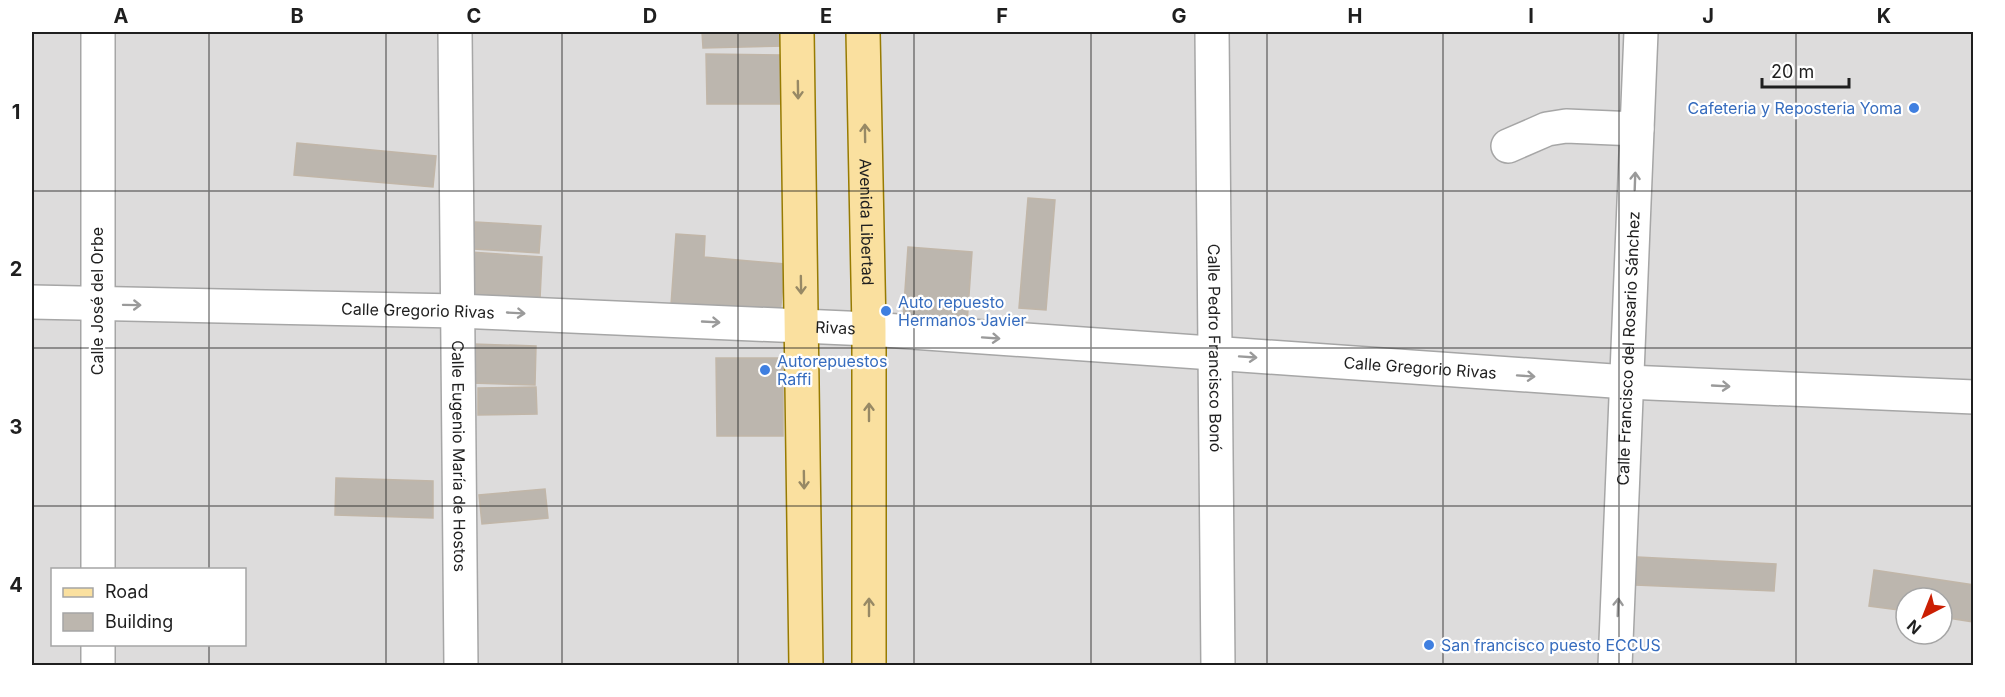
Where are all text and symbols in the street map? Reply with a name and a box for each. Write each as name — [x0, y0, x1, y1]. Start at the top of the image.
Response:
text: A — [114, 4, 129, 28]
text: B — [290, 4, 304, 28]
text: C — [467, 4, 481, 28]
text: D — [643, 4, 657, 28]
text: E — [820, 4, 832, 28]
text: F — [996, 4, 1008, 28]
text: G — [1171, 4, 1187, 28]
text: H — [1348, 4, 1362, 28]
text: I — [1528, 4, 1534, 28]
text: J — [1702, 4, 1714, 28]
text: K — [1877, 4, 1891, 28]
scale bar — [1762, 51, 1849, 89]
text: 20 m — [1771, 61, 1814, 82]
one-way arrow — [792, 79, 804, 99]
place label: Cafeteria y Reposteria Yoma — [1688, 98, 1902, 118]
text: 1 — [12, 100, 20, 124]
marker: Cafeteria y Reposteria Yoma — [1907, 101, 1921, 115]
one-way arrow — [860, 124, 871, 144]
street label: Avenida Libertad — [856, 158, 878, 286]
one-way arrow — [1629, 172, 1640, 192]
street label: Calle Francisco del Rosario Sánchez — [1612, 211, 1644, 486]
street label: Calle José del Orbe — [87, 227, 107, 375]
street label: Calle Pedro Francisco Bonó — [1204, 244, 1226, 452]
text: 2 — [10, 257, 22, 281]
one-way arrow — [795, 274, 807, 294]
place label: Auto repuesto Hermanos Javier — [898, 292, 1027, 330]
one-way arrow — [121, 299, 141, 311]
street label: Calle Gregorio Rivas — [341, 299, 495, 323]
marker: Auto repuesto Hermanos Javier — [879, 304, 893, 318]
one-way arrow — [505, 308, 525, 319]
one-way arrow — [700, 316, 720, 328]
street label: Rivas — [815, 317, 856, 338]
one-way arrow — [980, 333, 1000, 344]
street label: Calle Eugenio María de Hostos — [448, 340, 470, 572]
place label: Autorepuestos Raffi — [777, 351, 887, 389]
one-way arrow — [1237, 352, 1257, 363]
street label: Calle Gregorio Rivas — [1343, 352, 1497, 383]
marker: Autorepuestos Raffi — [758, 363, 772, 377]
one-way arrow — [1516, 370, 1536, 381]
one-way arrow — [1710, 381, 1730, 392]
one-way arrow — [863, 403, 875, 423]
text: 3 — [10, 415, 22, 439]
one-way arrow — [798, 469, 810, 489]
legend — [51, 568, 246, 646]
text: 4 — [9, 573, 23, 597]
text: Road — [105, 581, 148, 602]
north arrow — [1894, 586, 1954, 646]
one-way arrow — [863, 598, 875, 618]
one-way arrow — [1612, 598, 1623, 618]
text: Building — [105, 611, 173, 632]
text: N — [1903, 616, 1925, 639]
place label: San francisco puesto ECCUS — [1441, 635, 1661, 655]
marker: San francisco puesto ECCUS — [1422, 638, 1436, 652]

